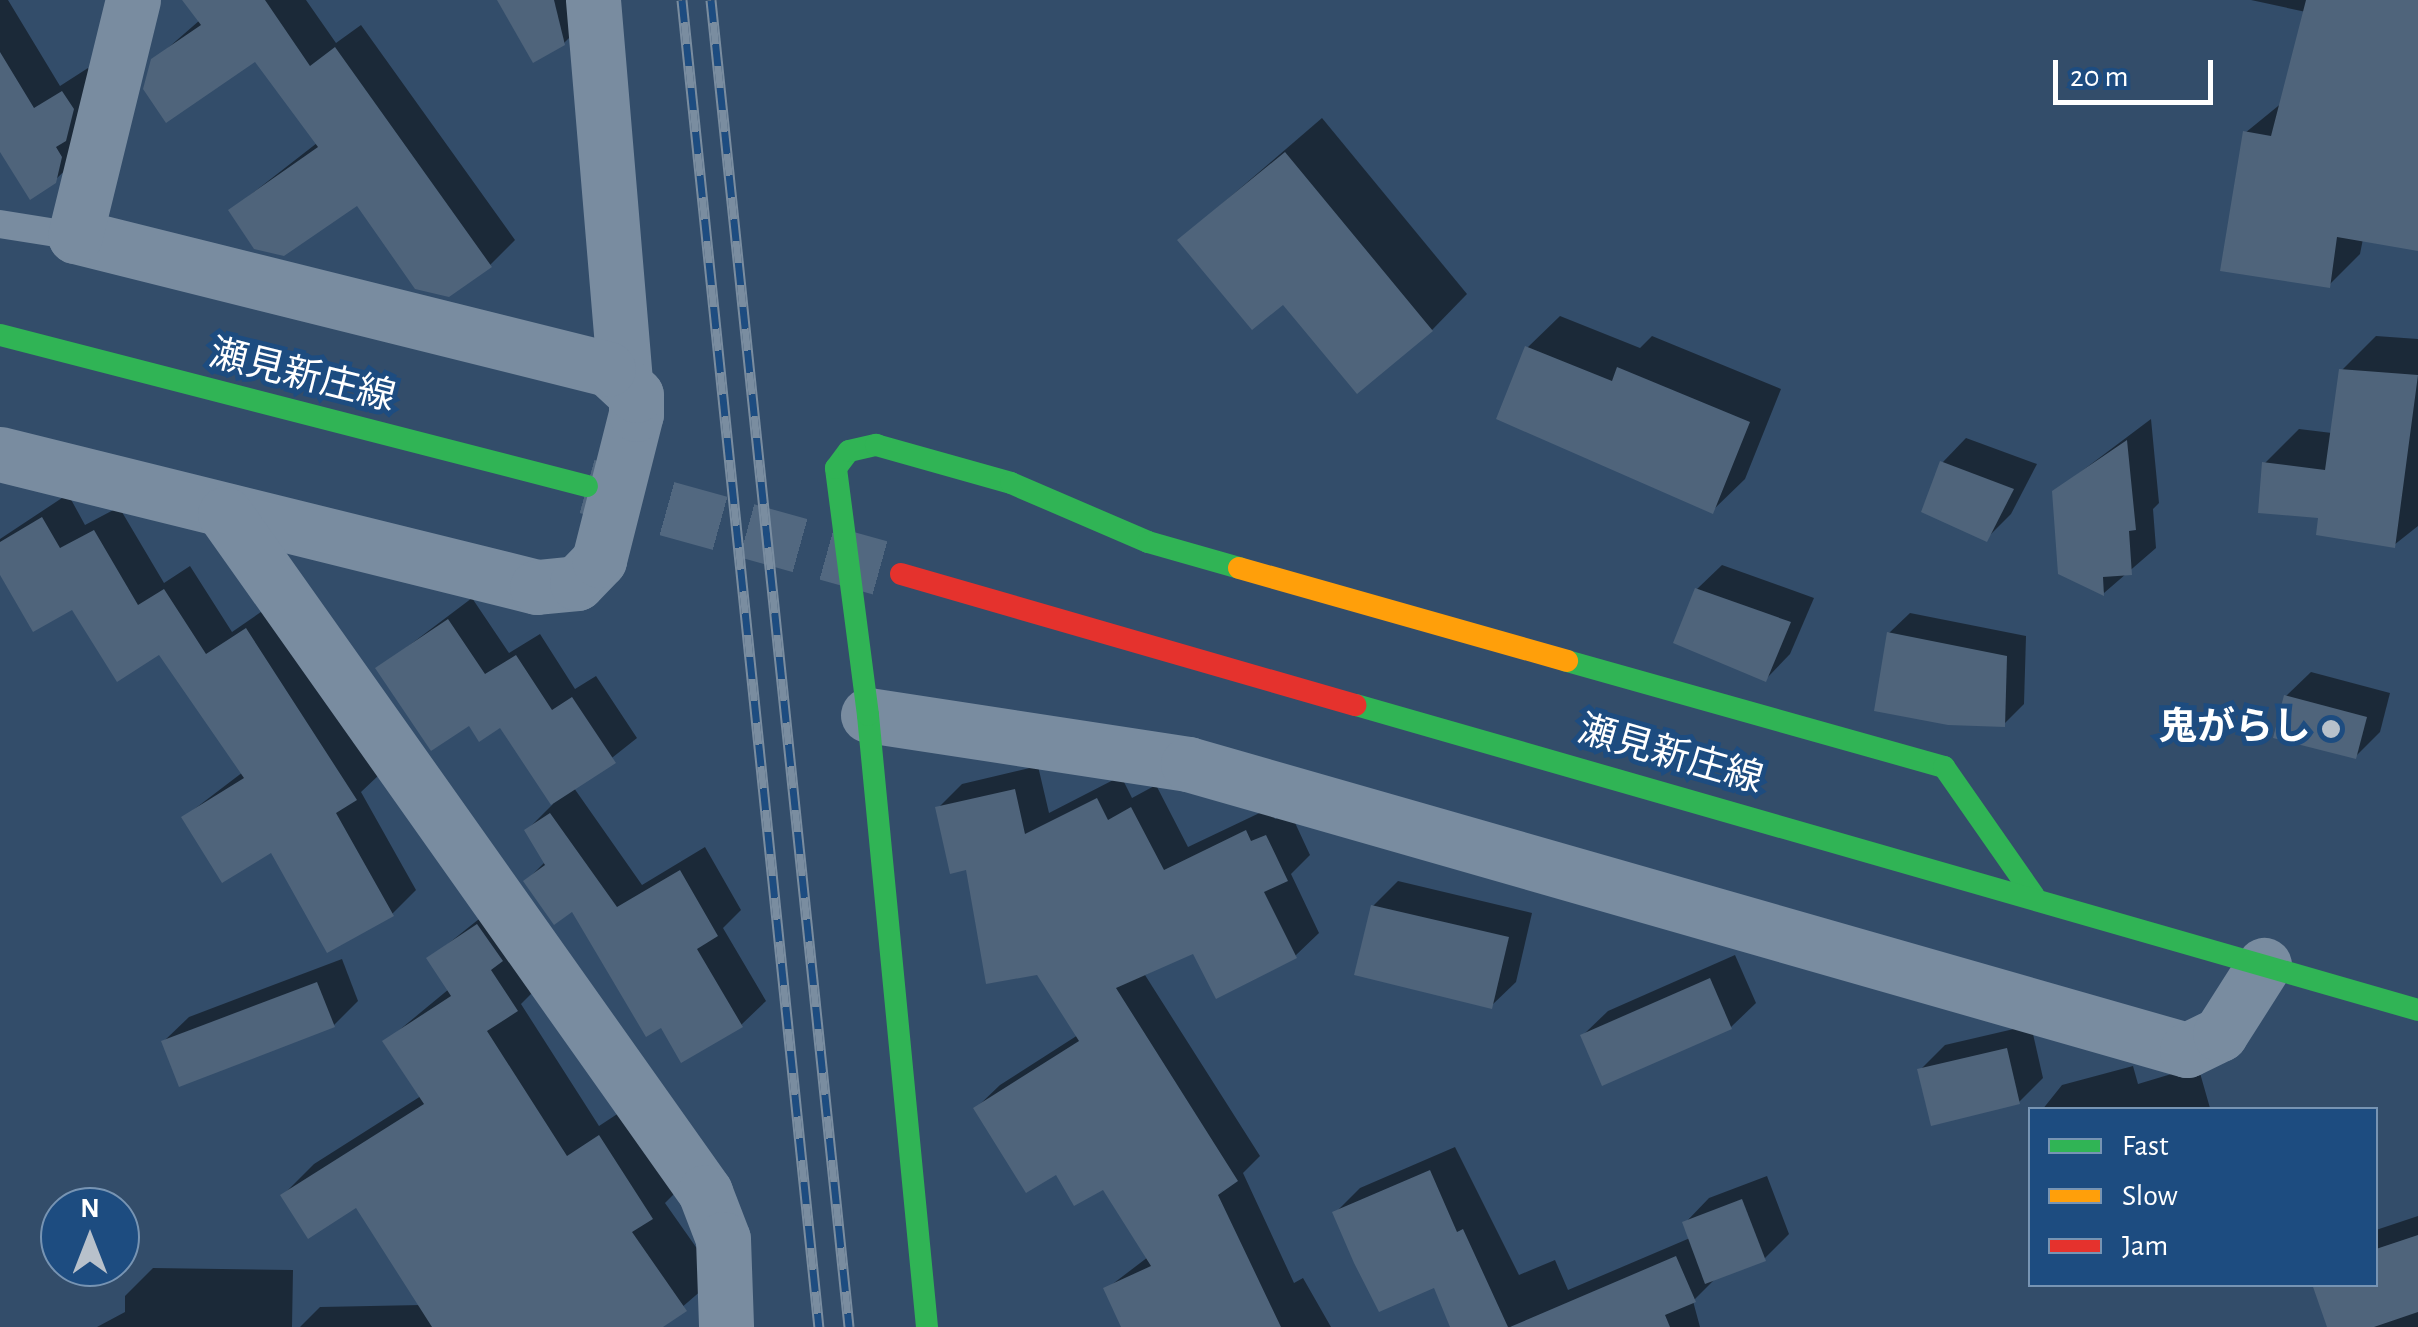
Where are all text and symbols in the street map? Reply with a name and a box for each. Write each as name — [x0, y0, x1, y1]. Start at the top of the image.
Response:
scale bar — [2058, 40, 2218, 102]
text: 20 m — [2070, 62, 2128, 92]
street label: 瀬見新庄線 — [204, 332, 400, 422]
place label: 鬼がらし — [2159, 706, 2311, 752]
street label: 瀬見新庄線 — [1572, 708, 1768, 804]
marker: 鬼がらし — [2320, 718, 2342, 740]
legend — [2028, 1107, 2378, 1287]
text: Fast — [2122, 1131, 2169, 1161]
text: Slow — [2122, 1181, 2178, 1211]
north arrow — [40, 1187, 140, 1287]
text: N — [80, 1195, 100, 1223]
text: Jam — [2122, 1231, 2168, 1261]

